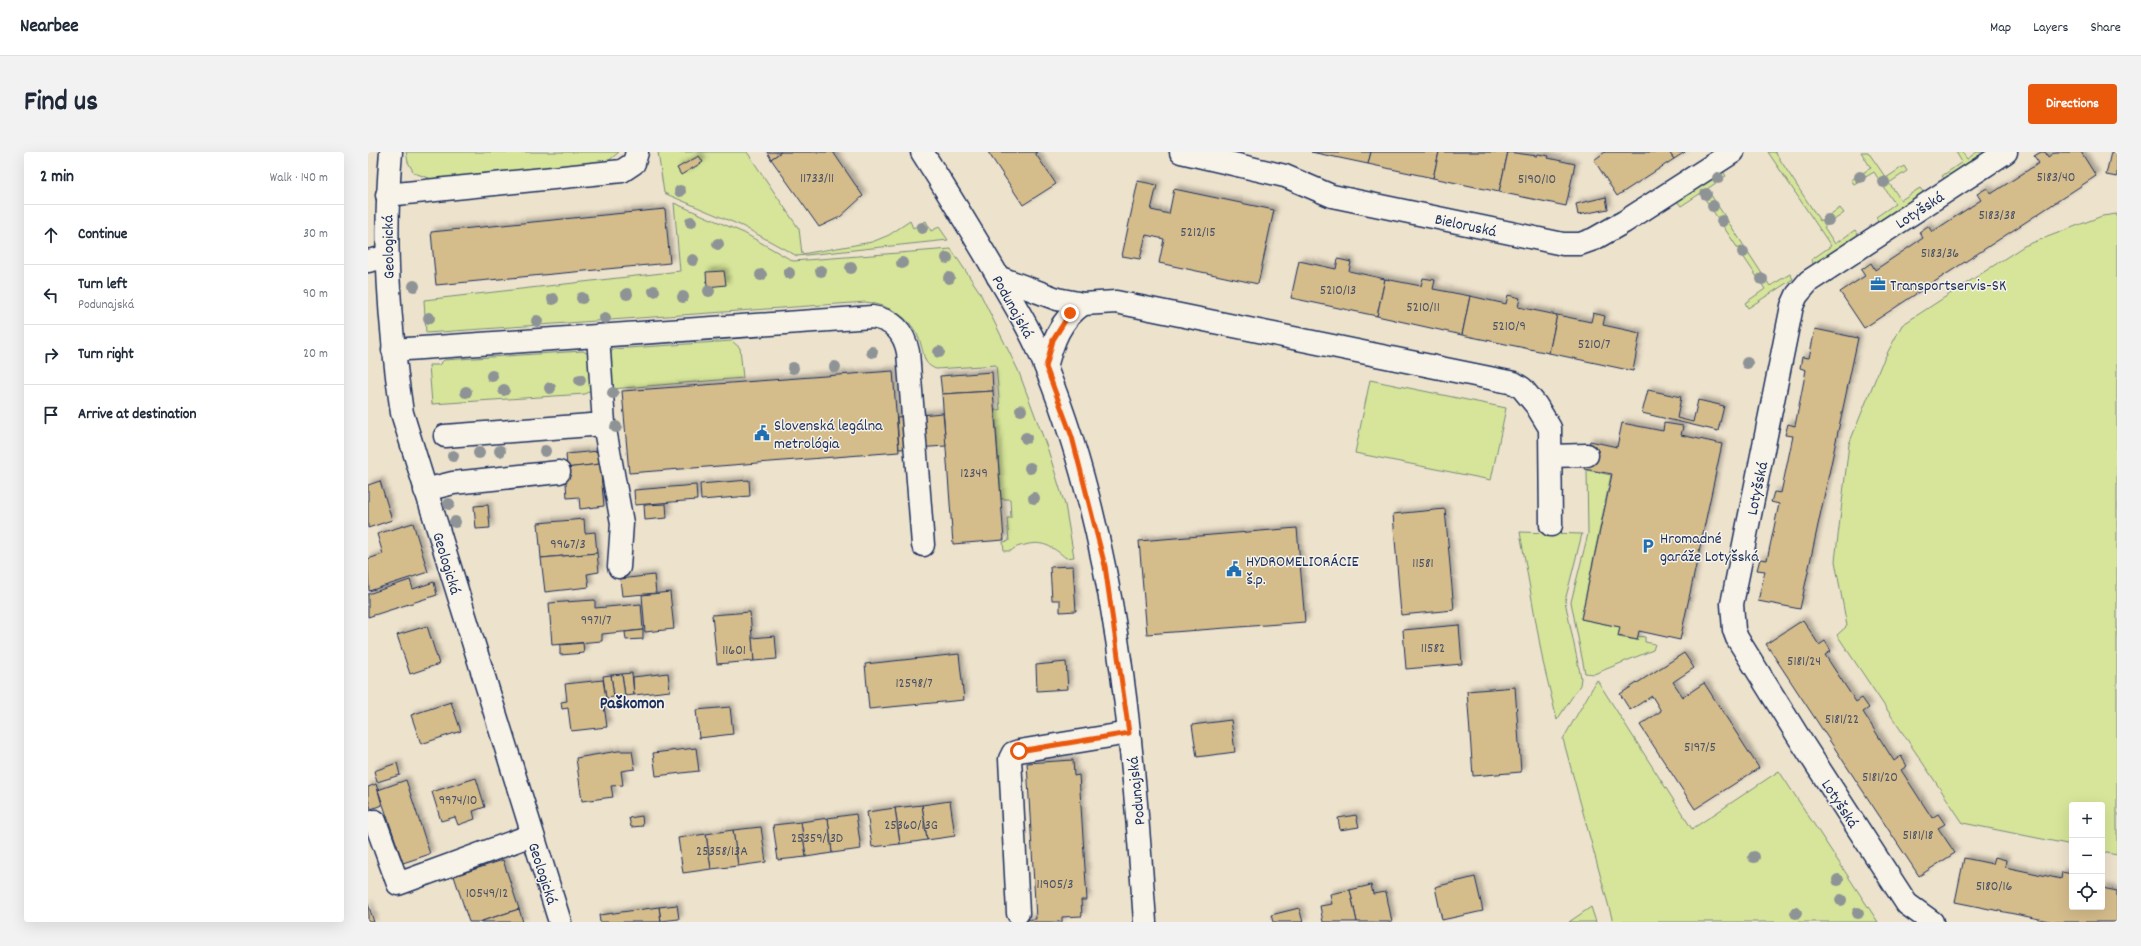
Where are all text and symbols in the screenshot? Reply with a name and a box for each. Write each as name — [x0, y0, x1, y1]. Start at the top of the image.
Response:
text: Nearbee — [20, 14, 79, 41]
text: Map — [1990, 18, 2011, 38]
text: Layers — [2033, 18, 2068, 38]
text: Share — [2090, 18, 2121, 38]
text: Find us — [24, 84, 98, 124]
button: Directions — [2028, 84, 2117, 124]
text: 2 min — [40, 166, 74, 190]
house number: 5183/40 — [2037, 168, 2075, 188]
text: Walk · 140 m — [270, 169, 328, 188]
house number: 11733/11 — [800, 169, 834, 189]
house number: 5190/10 — [1518, 170, 1556, 190]
street label: Lotyšská — [1891, 187, 1949, 236]
house number: 5183/38 — [1978, 206, 2016, 226]
street label: Bieloruská — [1432, 209, 1498, 244]
street label: Geologická — [377, 215, 402, 279]
house number: 5212/15 — [1180, 223, 1216, 243]
icon: ahead — [40, 224, 62, 246]
text: Continue — [78, 224, 127, 246]
text: 30 m — [303, 225, 328, 244]
house number: 5183/36 — [1921, 244, 1959, 264]
street label: Podunajská — [985, 271, 1039, 343]
text: Turn left — [78, 274, 127, 296]
office icon: Transportservis-SK — [1869, 275, 1887, 293]
place label: Transportservis-SK — [1890, 275, 2006, 298]
house number: 5210/13 — [1320, 281, 1356, 301]
icon: left — [40, 284, 62, 306]
text: 90 m — [303, 285, 328, 304]
text: Podunajská — [78, 296, 134, 315]
house number: 5210/11 — [1406, 298, 1440, 318]
route end — [1061, 304, 1079, 322]
house number: 5210/9 — [1492, 317, 1526, 337]
house number: 5210/7 — [1578, 335, 1610, 355]
icon: right — [40, 344, 62, 366]
text: Turn right — [78, 344, 134, 366]
text: 20 m — [303, 345, 328, 364]
icon: arrive — [40, 404, 62, 426]
text: Arrive at destination — [78, 404, 196, 426]
place label: Slovenská legálna metrológia — [774, 415, 883, 456]
public building icon: Slovenská legálna metrológia — [753, 424, 771, 442]
street label: Lotyšská — [1742, 460, 1775, 517]
house number: 12349 — [960, 464, 988, 484]
place label: Hromadné garáže Lotyšská — [1660, 528, 1759, 569]
street label: Geologická — [425, 530, 466, 598]
house number: 9967/3 — [550, 535, 586, 555]
parking icon: Hromadné garáže Lotyšská — [1639, 537, 1657, 555]
place label: HYDROMELIORÁCIE š.p. — [1246, 551, 1360, 592]
house number: 11581 — [1412, 554, 1434, 574]
public building icon: HYDROMELIORÁCIE š.p. — [1225, 560, 1243, 578]
house number: 9971/7 — [581, 611, 611, 631]
house number: 11582 — [1421, 639, 1445, 659]
house number: 11601 — [722, 641, 746, 661]
house number: 5181/24 — [1787, 652, 1821, 672]
house number: 12598/7 — [895, 674, 933, 694]
district label: Paškomon — [600, 693, 664, 717]
house number: 5181/22 — [1825, 710, 1859, 730]
house number: 5197/5 — [1684, 738, 1716, 758]
route start — [1010, 742, 1028, 760]
street label: Podunajská — [1122, 755, 1153, 826]
house number: 5181/20 — [1862, 768, 1898, 788]
street label: Lotyšská — [1814, 775, 1863, 833]
house number: 9974/10 — [439, 791, 477, 811]
map controls — [2069, 802, 2105, 910]
button: + — [2069, 802, 2105, 838]
house number: 25360/13G — [884, 816, 938, 836]
house number: 5181/18 — [1903, 826, 1934, 846]
house number: 25359/13D — [791, 829, 843, 849]
button: − — [2069, 838, 2105, 874]
street label: Geologická — [521, 840, 562, 908]
house number: 25358/13A — [696, 842, 748, 862]
button: locate — [2069, 874, 2105, 910]
house number: 11905/3 — [1037, 875, 1073, 895]
house number: 5180/16 — [1976, 877, 2012, 897]
house number: 10549/12 — [466, 884, 508, 904]

